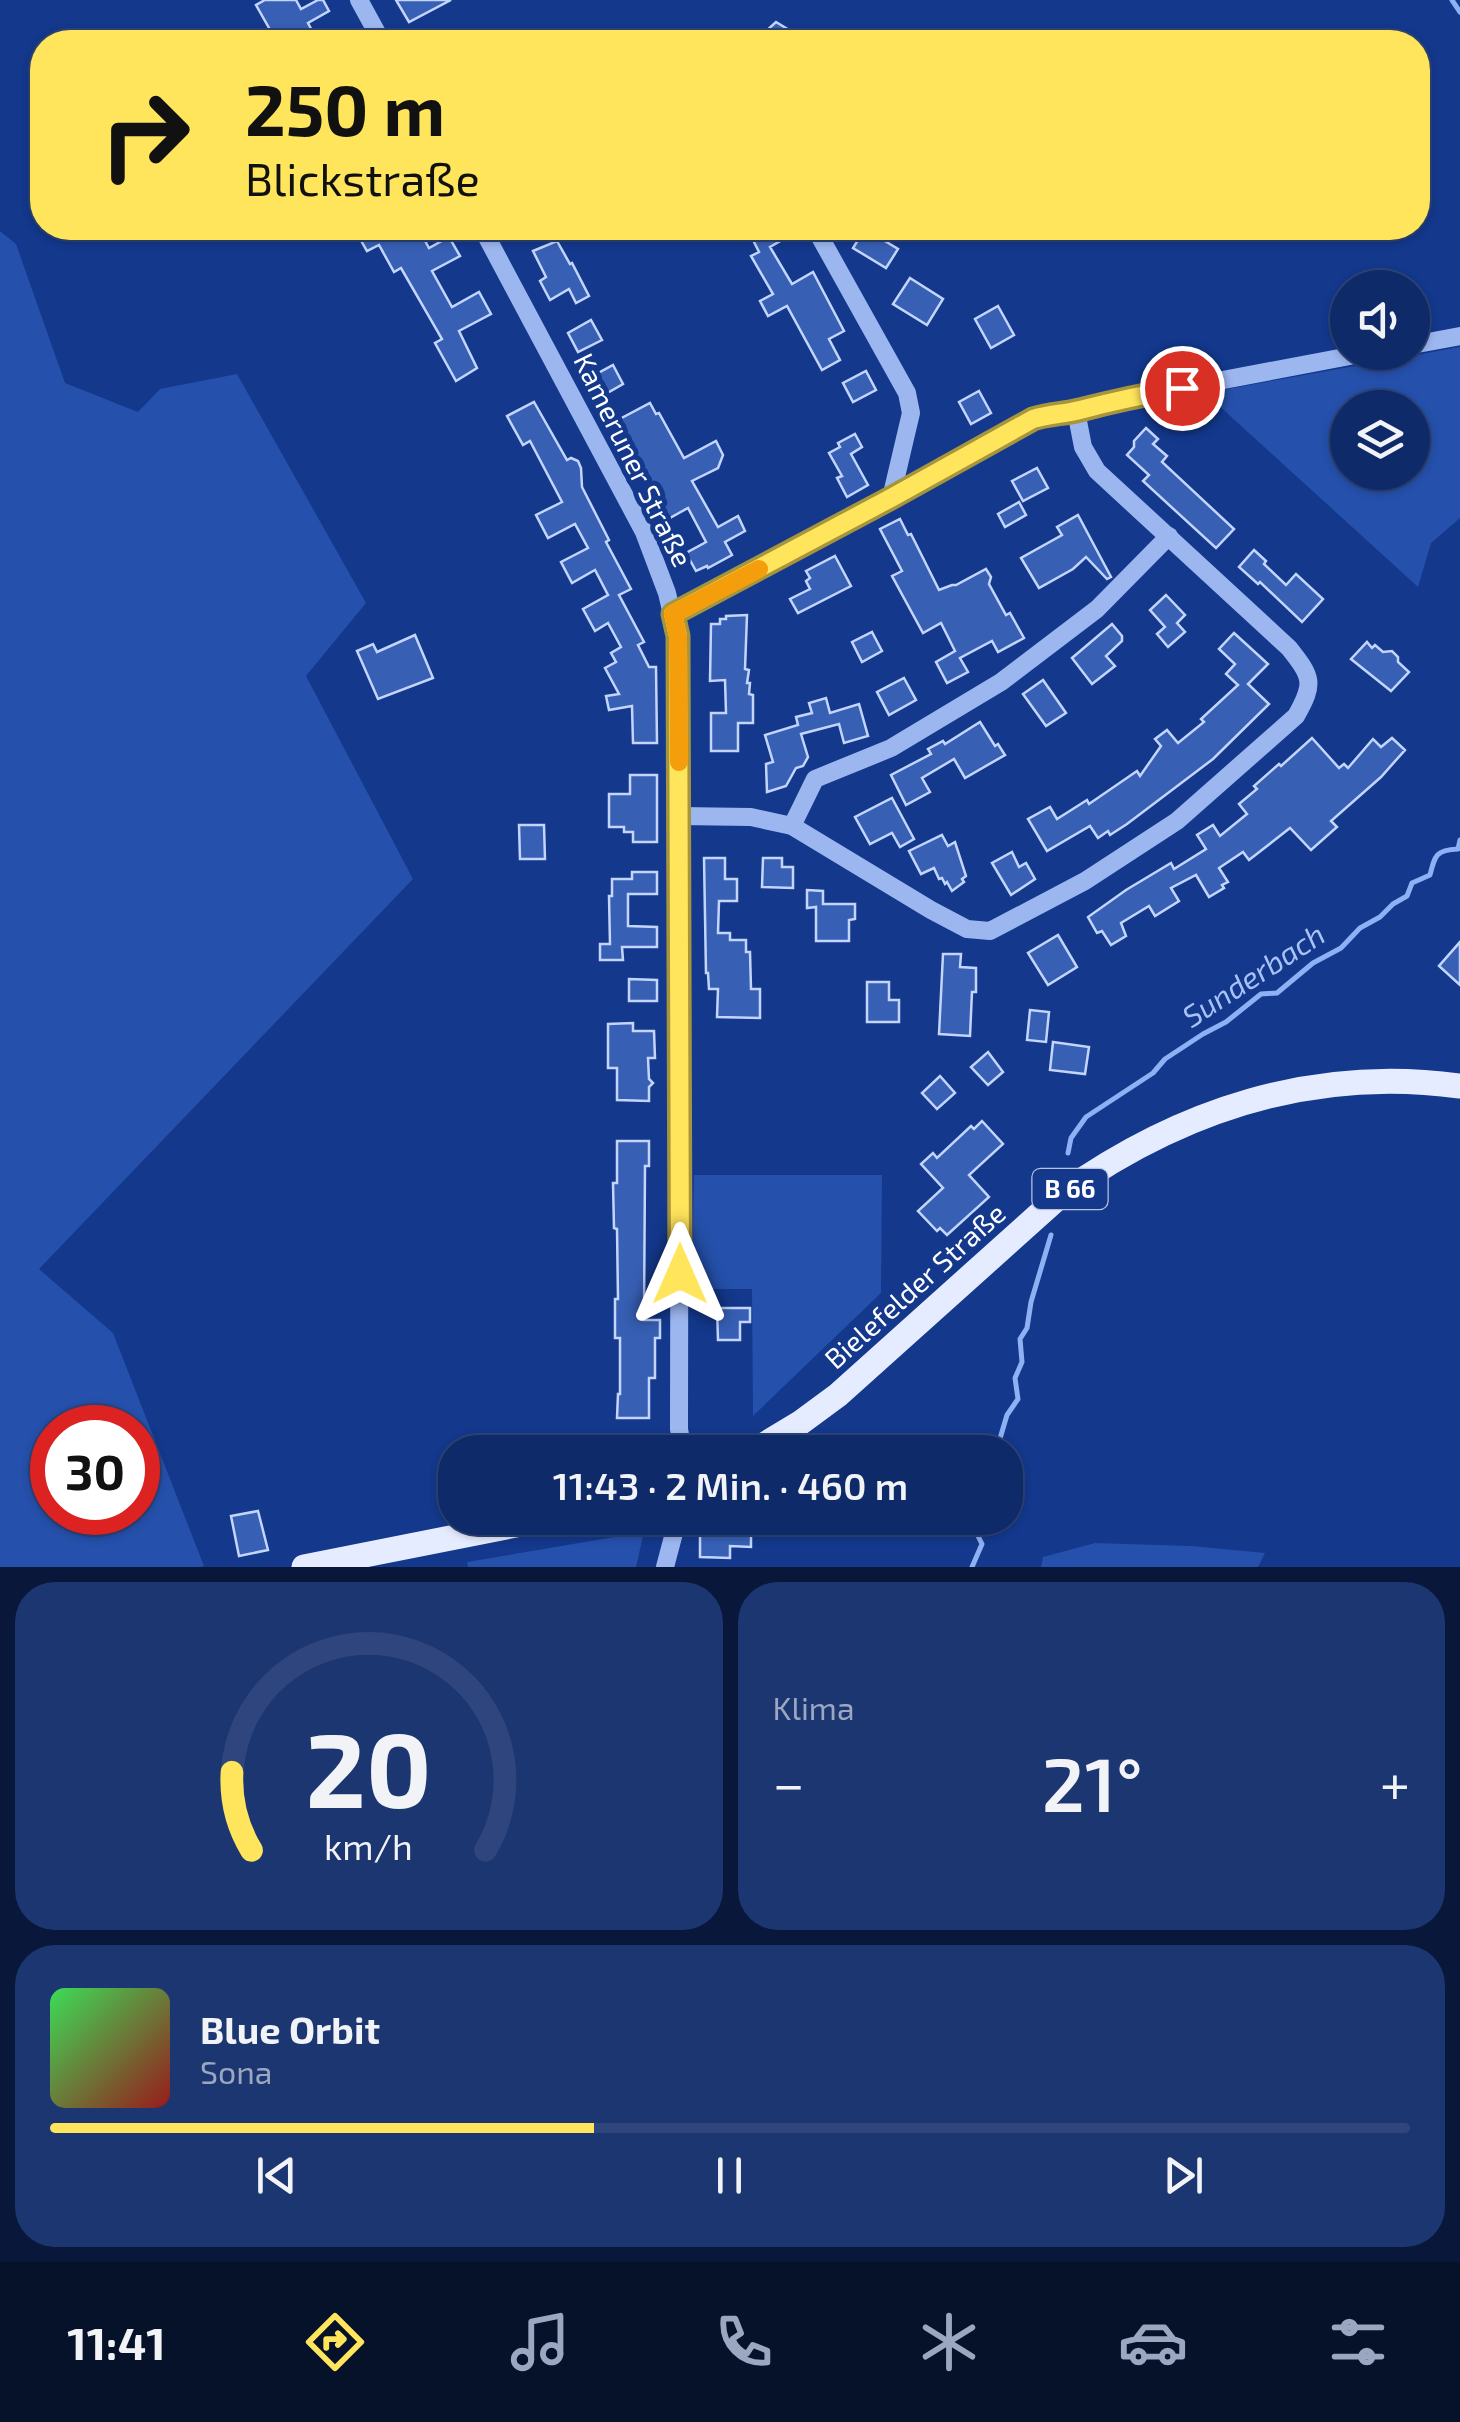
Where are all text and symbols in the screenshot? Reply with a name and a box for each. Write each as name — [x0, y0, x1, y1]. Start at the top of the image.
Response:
text: 250 m — [245, 66, 445, 150]
icon: right — [80, 70, 210, 200]
text: Blickstraße — [245, 151, 480, 205]
map controls — [1330, 270, 1430, 490]
button: sound — [1330, 270, 1430, 370]
pin — [1140, 346, 1225, 431]
street label: Kameruner Straße — [567, 347, 700, 572]
icon: arrive — [1155, 361, 1210, 416]
button: layers — [1330, 390, 1430, 490]
water label: Sunderbach — [1175, 915, 1331, 1034]
road number: B 66 — [1032, 1169, 1108, 1209]
street label: Bielefelder Straße — [817, 1195, 1012, 1375]
position arrow — [628, 1222, 732, 1326]
speed limit sign: 30 — [30, 1405, 160, 1535]
text: 11:43 · 2 Min. · 460 m — [553, 1462, 908, 1508]
text: Klima — [773, 1688, 854, 1726]
text: 20 — [306, 1704, 432, 1829]
text: 21° — [1042, 1737, 1143, 1827]
text: − — [773, 1749, 805, 1815]
text: + — [1380, 1749, 1410, 1815]
text: km/h — [324, 1824, 413, 1867]
text: Blue Orbit — [200, 2006, 380, 2052]
text: Sona — [200, 2052, 272, 2090]
icon: previous — [249, 2148, 304, 2203]
icon: pause — [702, 2148, 757, 2203]
icon: next — [1156, 2148, 1211, 2203]
icon: directions — [300, 2307, 370, 2377]
icon: music — [505, 2307, 575, 2377]
icon: phone — [709, 2307, 779, 2377]
icon: climate — [914, 2307, 984, 2377]
icon: car — [1118, 2307, 1188, 2377]
icon: filters — [1323, 2307, 1393, 2377]
text: 11:41 — [67, 2315, 166, 2369]

